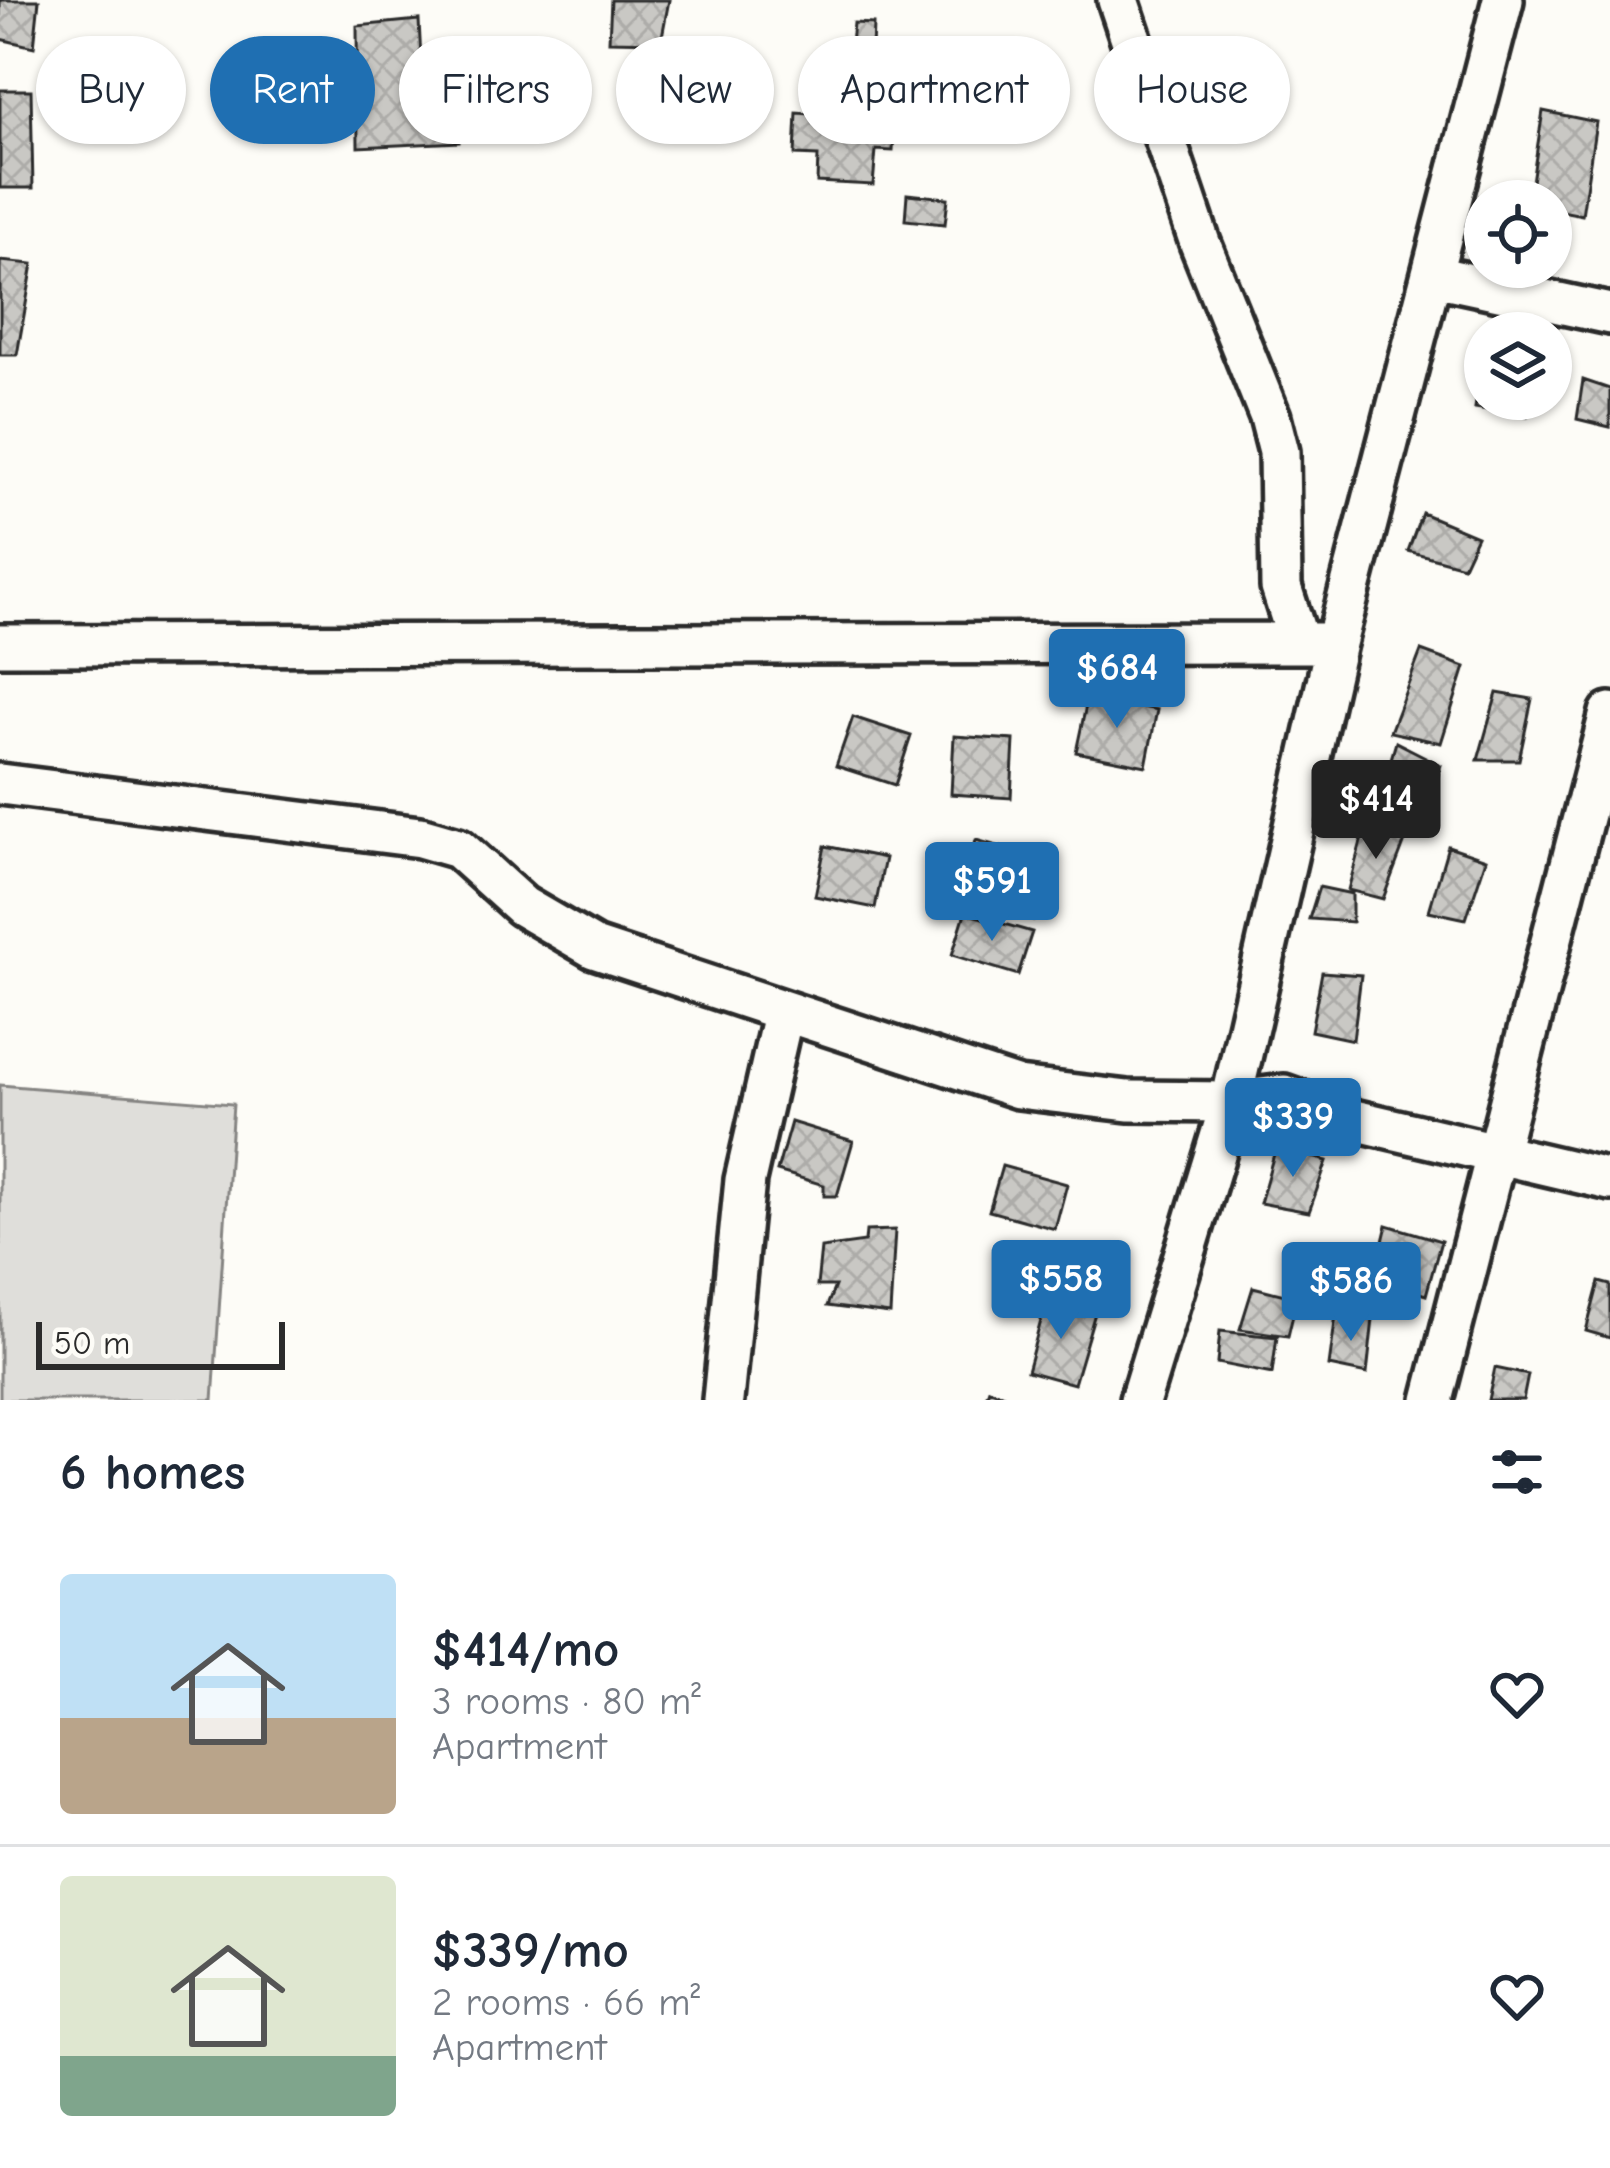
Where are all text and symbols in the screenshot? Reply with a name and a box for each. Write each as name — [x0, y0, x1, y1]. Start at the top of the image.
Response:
chip: Buy — [36, 36, 186, 144]
chip: Rent — [210, 36, 375, 144]
chip: Filters — [399, 36, 592, 144]
chip: New — [616, 36, 774, 144]
chip: Apartment — [798, 36, 1070, 144]
chip: House — [1094, 36, 1290, 144]
map controls — [1464, 180, 1572, 420]
button: locate — [1464, 180, 1572, 288]
button: layers — [1464, 312, 1572, 420]
pin: $684 — [1046, 629, 1188, 731]
text: $684 — [1076, 645, 1158, 690]
pin: $414 — [1305, 760, 1447, 862]
text: $414 — [1339, 776, 1414, 821]
pin: $591 — [921, 842, 1063, 944]
text: $591 — [952, 858, 1032, 903]
pin: $339 — [1222, 1078, 1364, 1180]
text: $339 — [1252, 1094, 1334, 1139]
pin: $558 — [990, 1240, 1132, 1342]
pin: $586 — [1280, 1242, 1422, 1344]
text: $558 — [1019, 1256, 1103, 1301]
text: $586 — [1309, 1258, 1393, 1303]
scale bar — [36, 1316, 285, 1369]
text: 50 m — [54, 1324, 130, 1362]
icon: filters — [1484, 1439, 1550, 1505]
text: 6 homes — [60, 1443, 245, 1502]
text: $414/mo — [432, 1620, 619, 1679]
icon: home — [156, 1622, 300, 1766]
icon: heart — [1484, 1661, 1550, 1727]
text: 3 rooms · 80 m² — [432, 1679, 701, 1724]
text: Apartment — [432, 1724, 607, 1769]
text: $339/mo — [432, 1921, 629, 1980]
icon: home — [156, 1924, 300, 2068]
icon: heart — [1484, 1963, 1550, 2029]
text: 2 rooms · 66 m² — [432, 1980, 700, 2025]
text: Apartment — [432, 2025, 607, 2070]

